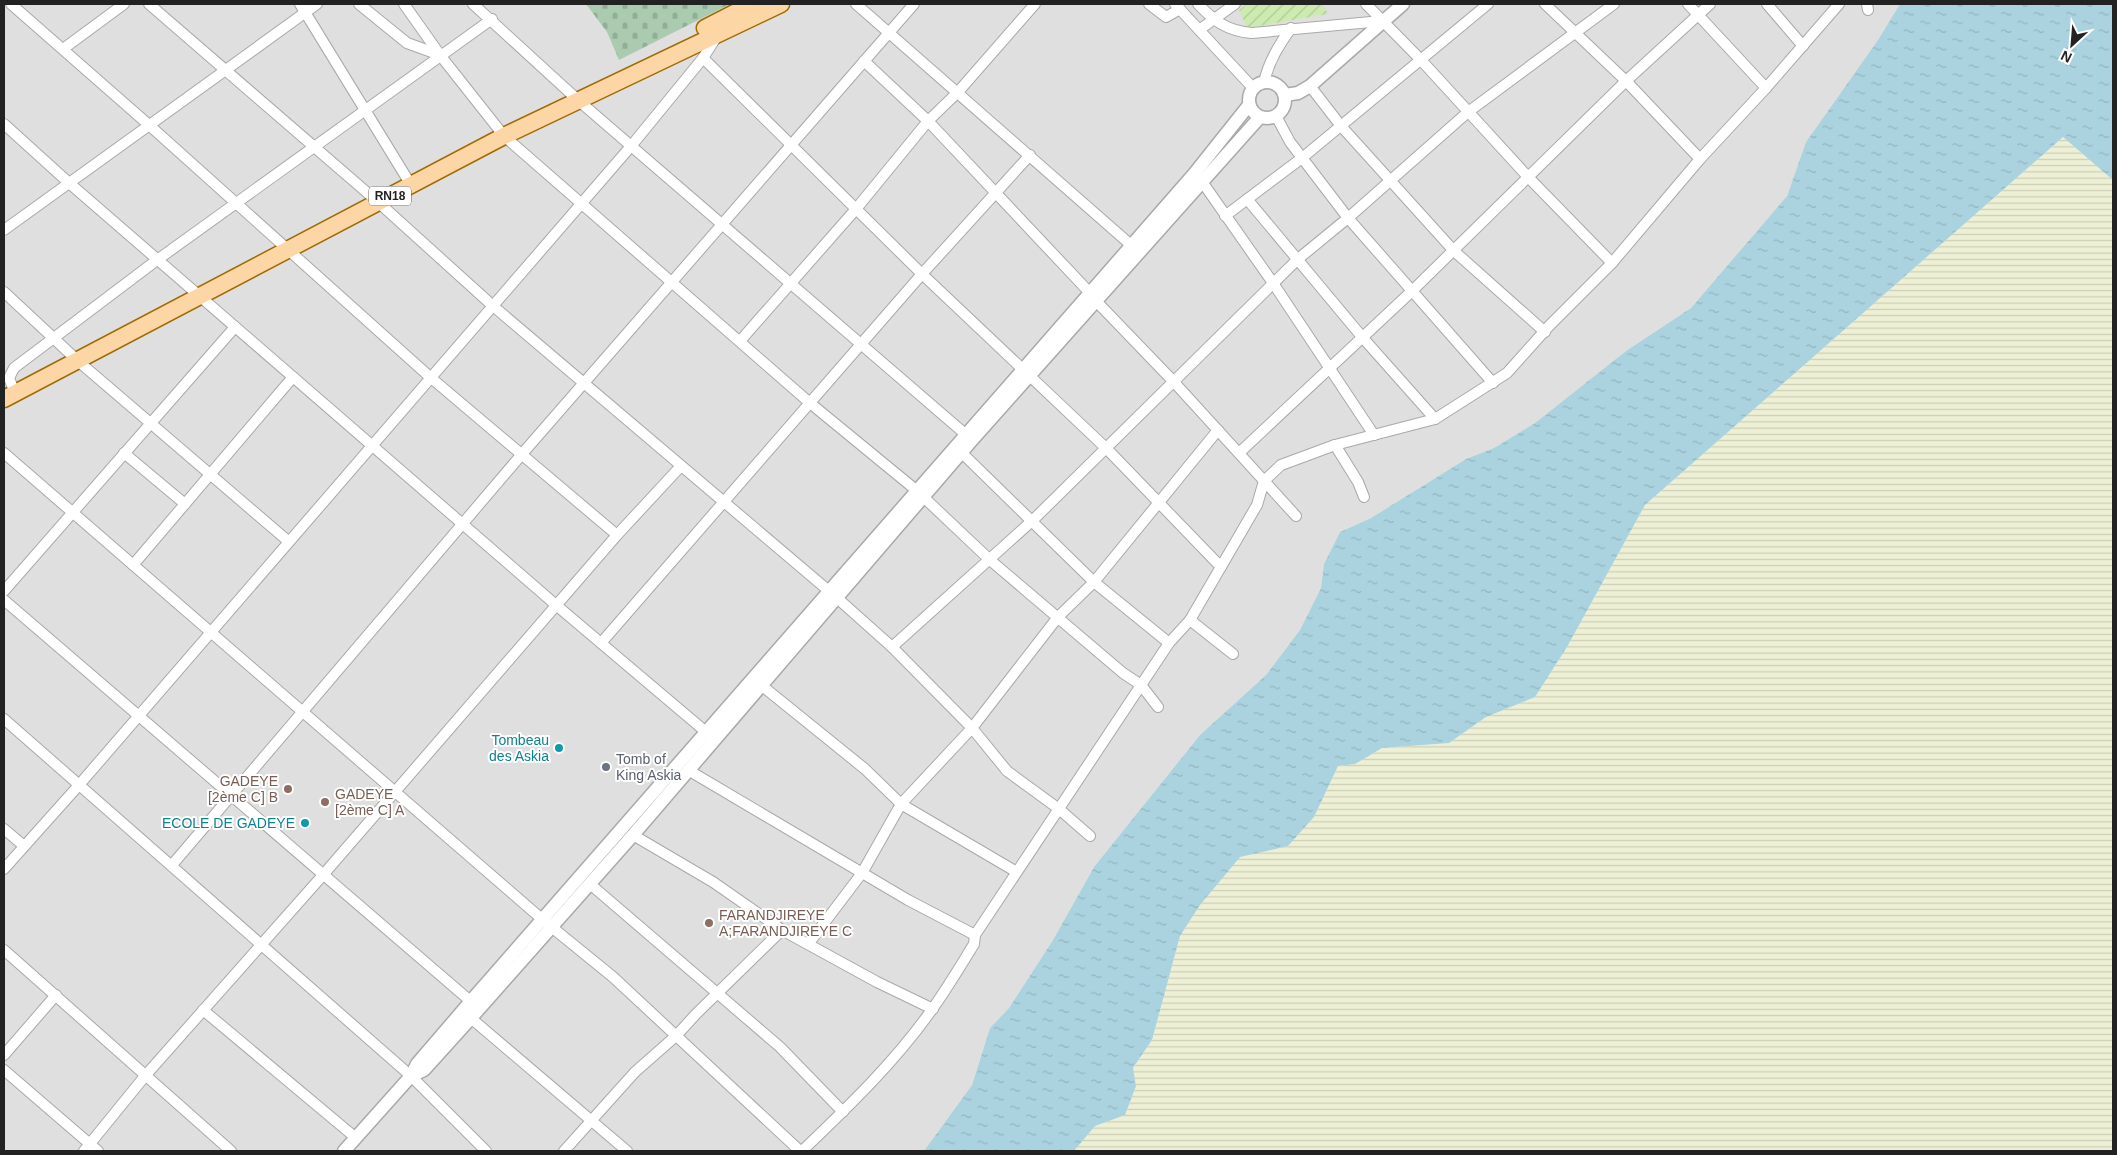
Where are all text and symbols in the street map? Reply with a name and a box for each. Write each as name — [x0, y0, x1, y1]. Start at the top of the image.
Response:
north arrow — [2047, 20, 2097, 70]
text: N — [2058, 47, 2074, 66]
road number: RN18 — [369, 187, 411, 206]
place label: Tombeau des Askia — [489, 732, 549, 764]
marker: Tombeau des Askia — [553, 742, 565, 754]
place label: Tomb of King Askia — [616, 751, 682, 783]
marker: Tomb of King Askia — [600, 761, 612, 773]
place label: GADEYE [2ème C] B — [208, 773, 278, 805]
marker: GADEYE [2ème C] B — [282, 783, 294, 795]
place label: GADEYE [2ème C] A — [335, 786, 405, 818]
marker: GADEYE [2ème C] A — [319, 796, 331, 808]
place label: ECOLE DE GADEYE — [162, 815, 295, 831]
marker: ECOLE DE GADEYE — [299, 817, 311, 829]
place label: FARANDJIREYE A;FARANDJIREYE C — [719, 907, 852, 939]
marker: FARANDJIREYE A;FARANDJIREYE C — [703, 917, 715, 929]

